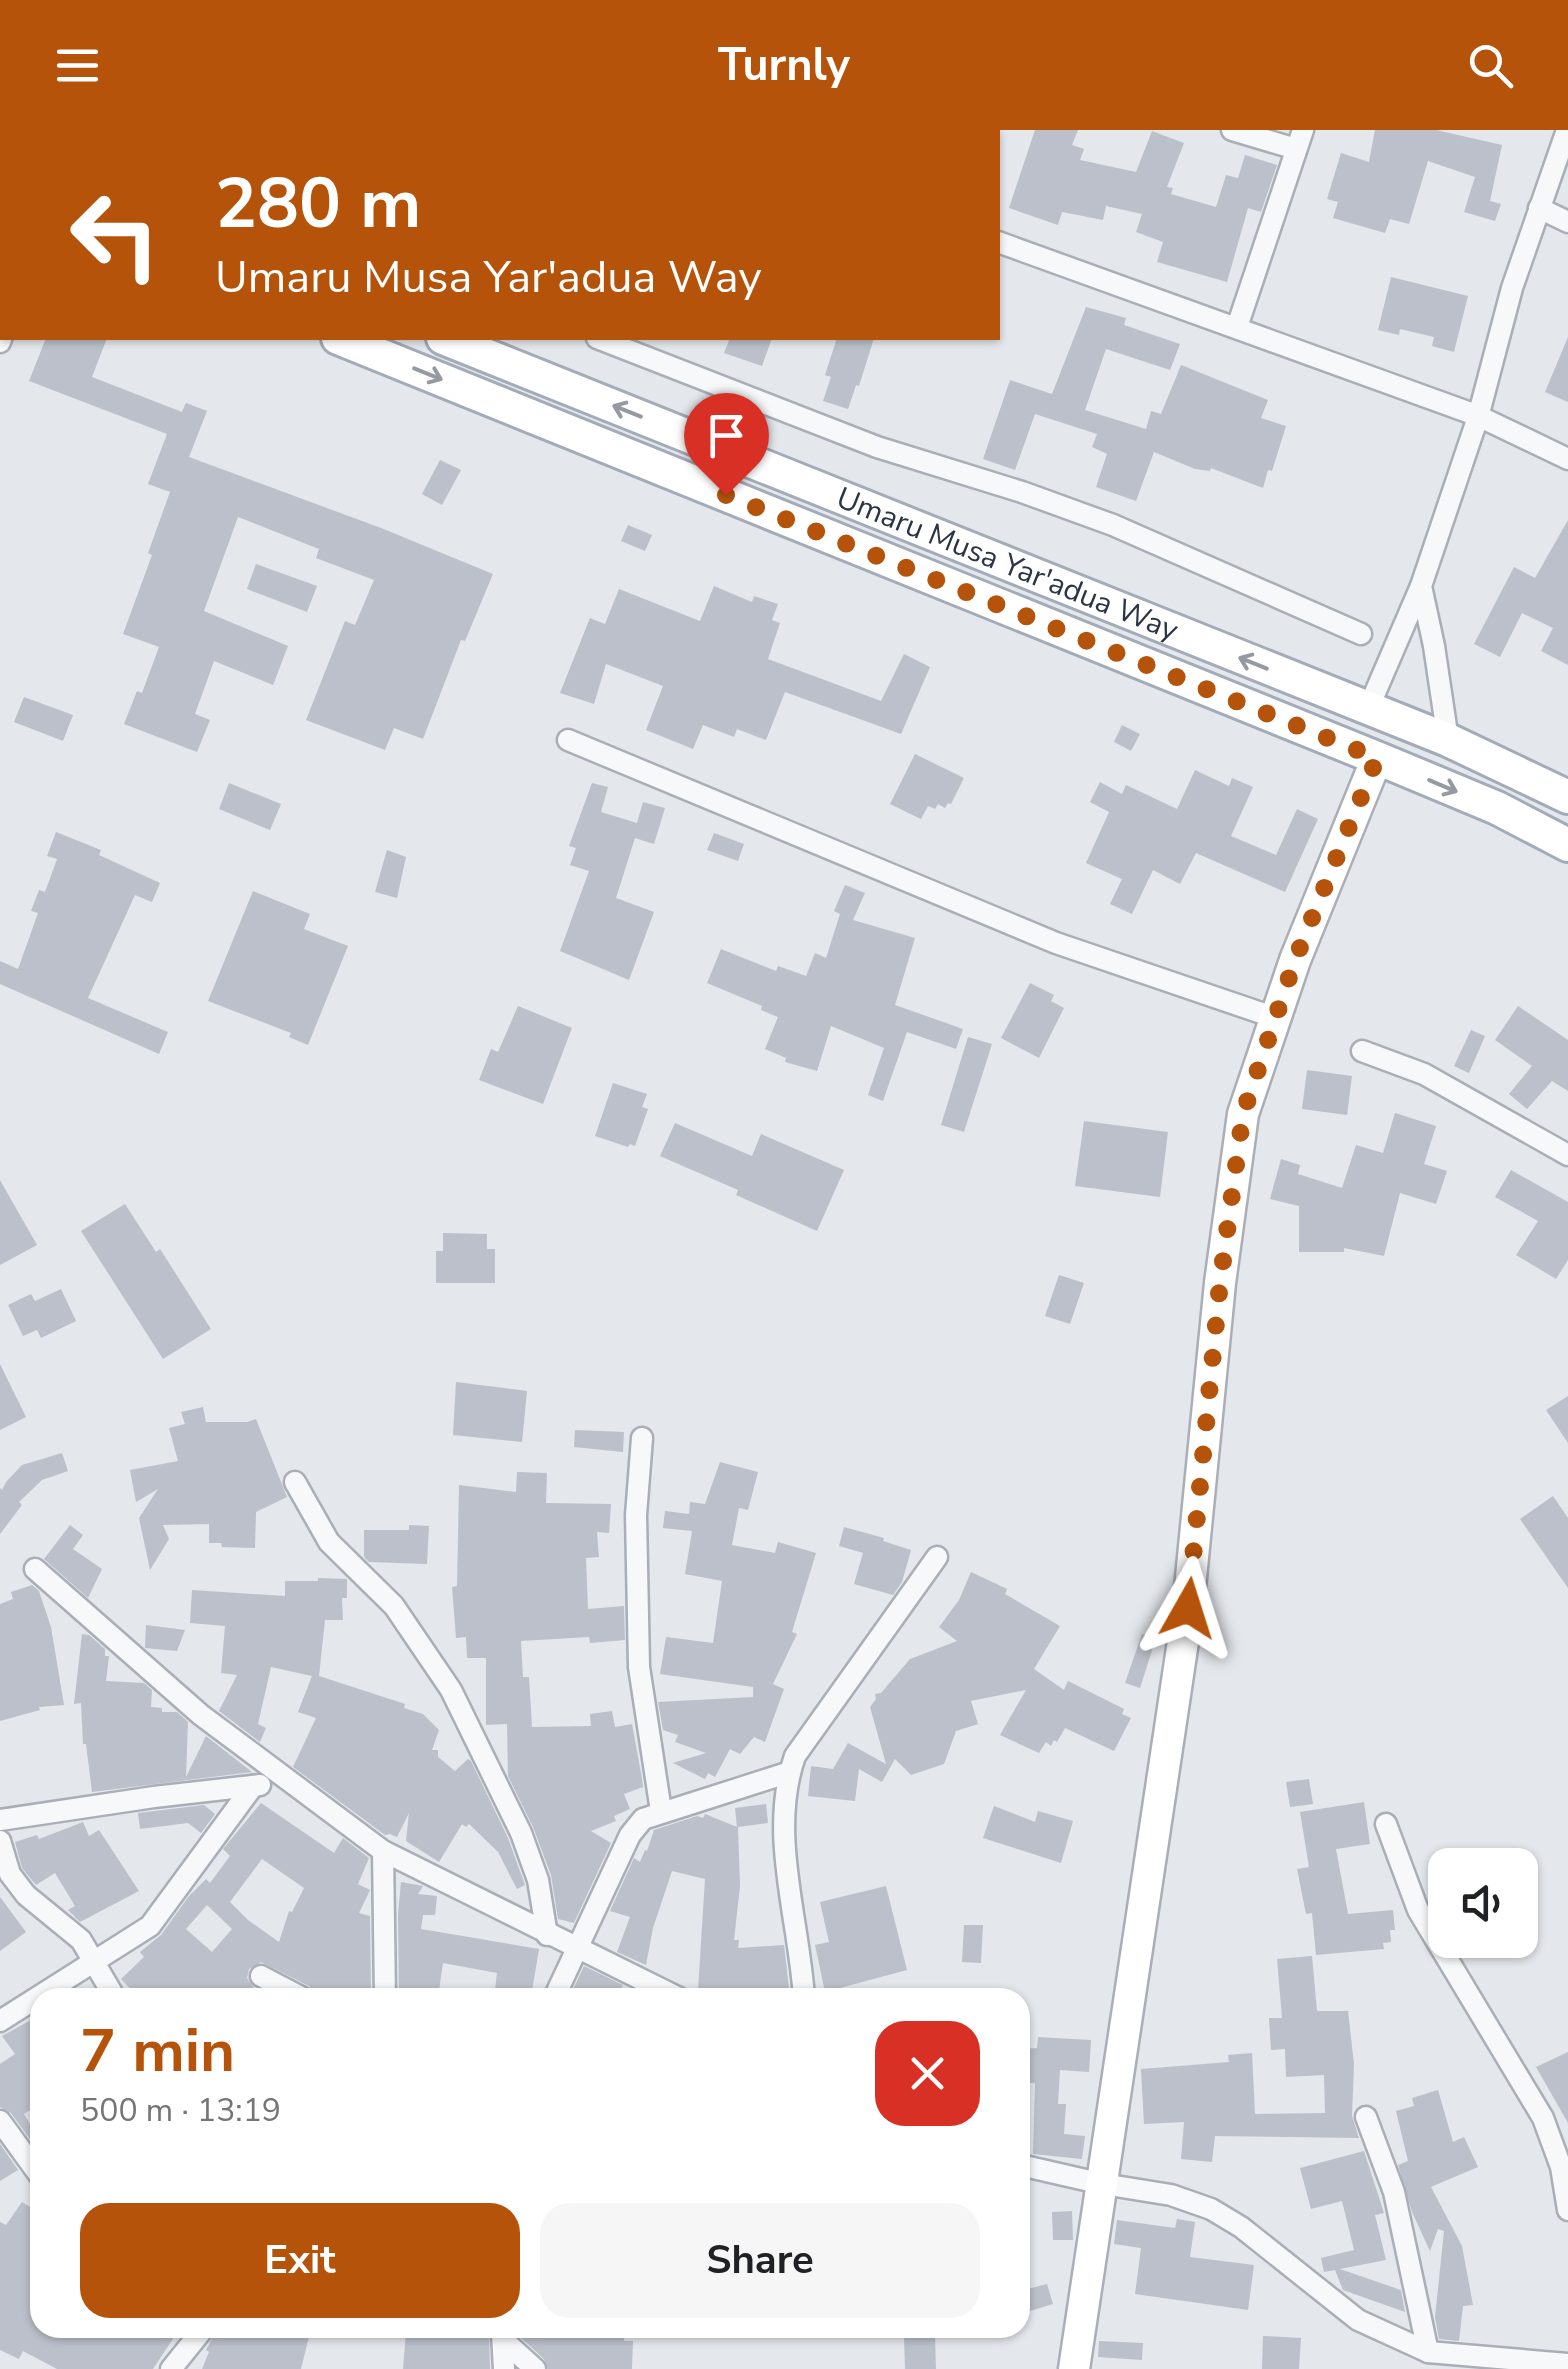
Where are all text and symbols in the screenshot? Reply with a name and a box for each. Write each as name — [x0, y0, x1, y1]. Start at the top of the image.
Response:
text: Turnly — [718, 35, 850, 96]
icon: menu — [50, 38, 105, 93]
icon: search — [1463, 38, 1518, 93]
text: 280 m — [215, 156, 421, 252]
icon: left — [50, 170, 180, 300]
text: Umaru Musa Yar'adua Way — [215, 247, 762, 308]
one-way arrow — [413, 367, 443, 385]
pin — [684, 393, 769, 496]
one-way arrow — [612, 401, 642, 419]
icon: arrive — [699, 408, 754, 463]
street label: Umaru Musa Yar'adua Way — [831, 477, 1185, 651]
one-way arrow — [1238, 652, 1269, 670]
one-way arrow — [1427, 778, 1458, 796]
position arrow — [1136, 1556, 1240, 1660]
map controls — [1428, 1848, 1538, 1958]
button: sound — [1428, 1848, 1538, 1958]
text: 7 min — [80, 2010, 235, 2092]
button: close — [875, 2021, 980, 2126]
text: 500 m · 13:19 — [80, 2089, 281, 2132]
button: Exit — [80, 2203, 520, 2318]
button: Share — [540, 2203, 980, 2318]

